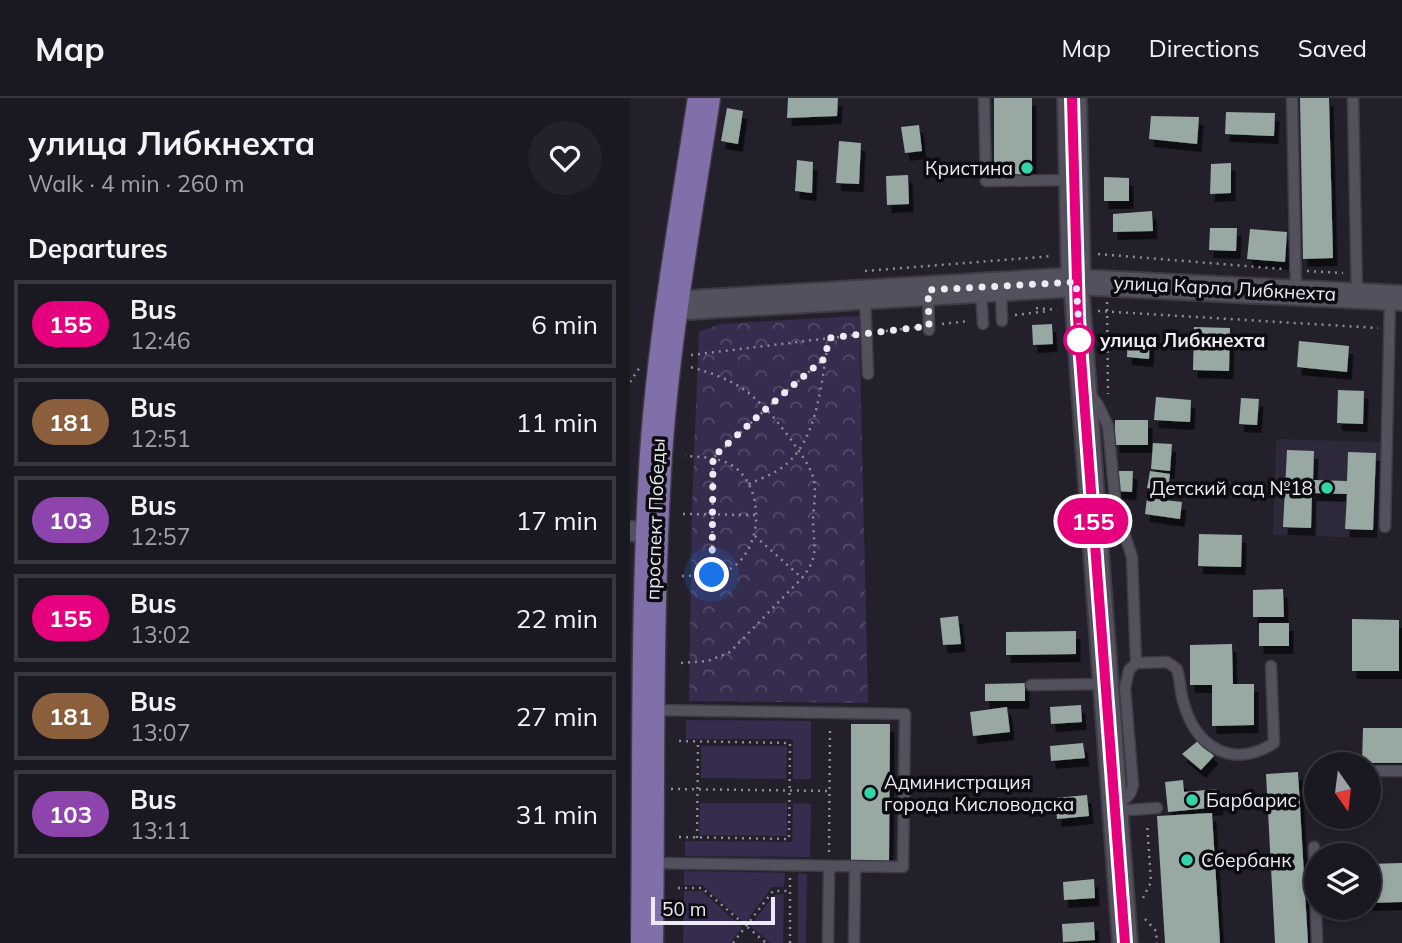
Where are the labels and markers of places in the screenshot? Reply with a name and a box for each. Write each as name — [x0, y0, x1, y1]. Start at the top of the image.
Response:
place label: Кристина — [925, 156, 1013, 180]
marker: Кристина — [1019, 160, 1035, 176]
marker: улица Либкнехта — [1064, 325, 1094, 355]
place label: улица Либкнехта — [1100, 328, 1265, 352]
place label: Детский сад №18 — [1150, 476, 1313, 500]
marker: Детский сад №18 — [1319, 480, 1335, 496]
place label: Администрация города Кисловодска — [884, 770, 1074, 816]
marker: Администрация города Кисловодска — [862, 785, 878, 801]
place label: Барбарис — [1206, 788, 1297, 812]
marker: Барбарис — [1184, 792, 1200, 808]
place label: Сбербанк — [1201, 848, 1292, 872]
marker: Сбербанк — [1179, 852, 1195, 868]

